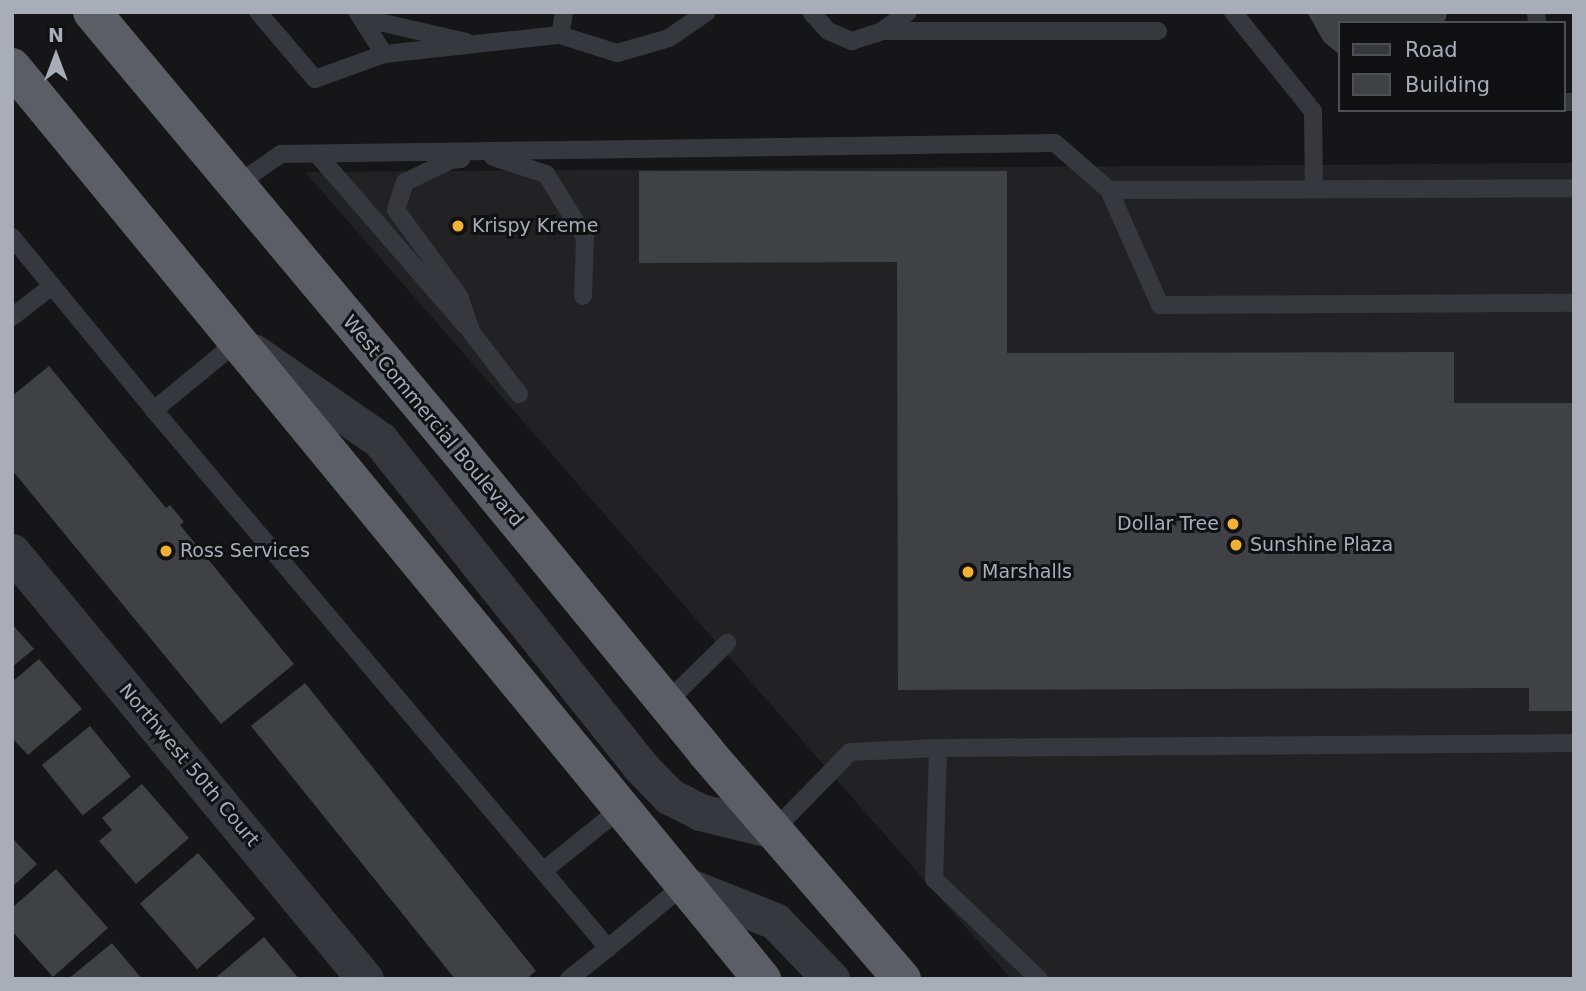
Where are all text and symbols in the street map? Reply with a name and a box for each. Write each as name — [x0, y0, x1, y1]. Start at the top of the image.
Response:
north arrow — [21, 21, 91, 91]
legend — [1338, 21, 1565, 112]
text: N — [48, 24, 64, 46]
text: Road — [1405, 38, 1458, 62]
text: Building — [1405, 73, 1490, 97]
place label: Krispy Kreme — [472, 215, 599, 237]
marker: Krispy Kreme — [450, 218, 466, 234]
street label: West Commercial Boulevard — [338, 311, 528, 531]
place label: Dollar Tree — [1117, 513, 1219, 535]
marker: Dollar Tree — [1225, 516, 1241, 532]
place label: Sunshine Plaza — [1250, 534, 1393, 556]
marker: Sunshine Plaza — [1228, 537, 1244, 553]
place label: Ross Services — [180, 540, 310, 562]
marker: Ross Services — [158, 543, 174, 559]
place label: Marshalls — [982, 561, 1072, 583]
marker: Marshalls — [960, 564, 976, 580]
street label: Northwest 50th Court — [114, 679, 264, 851]

